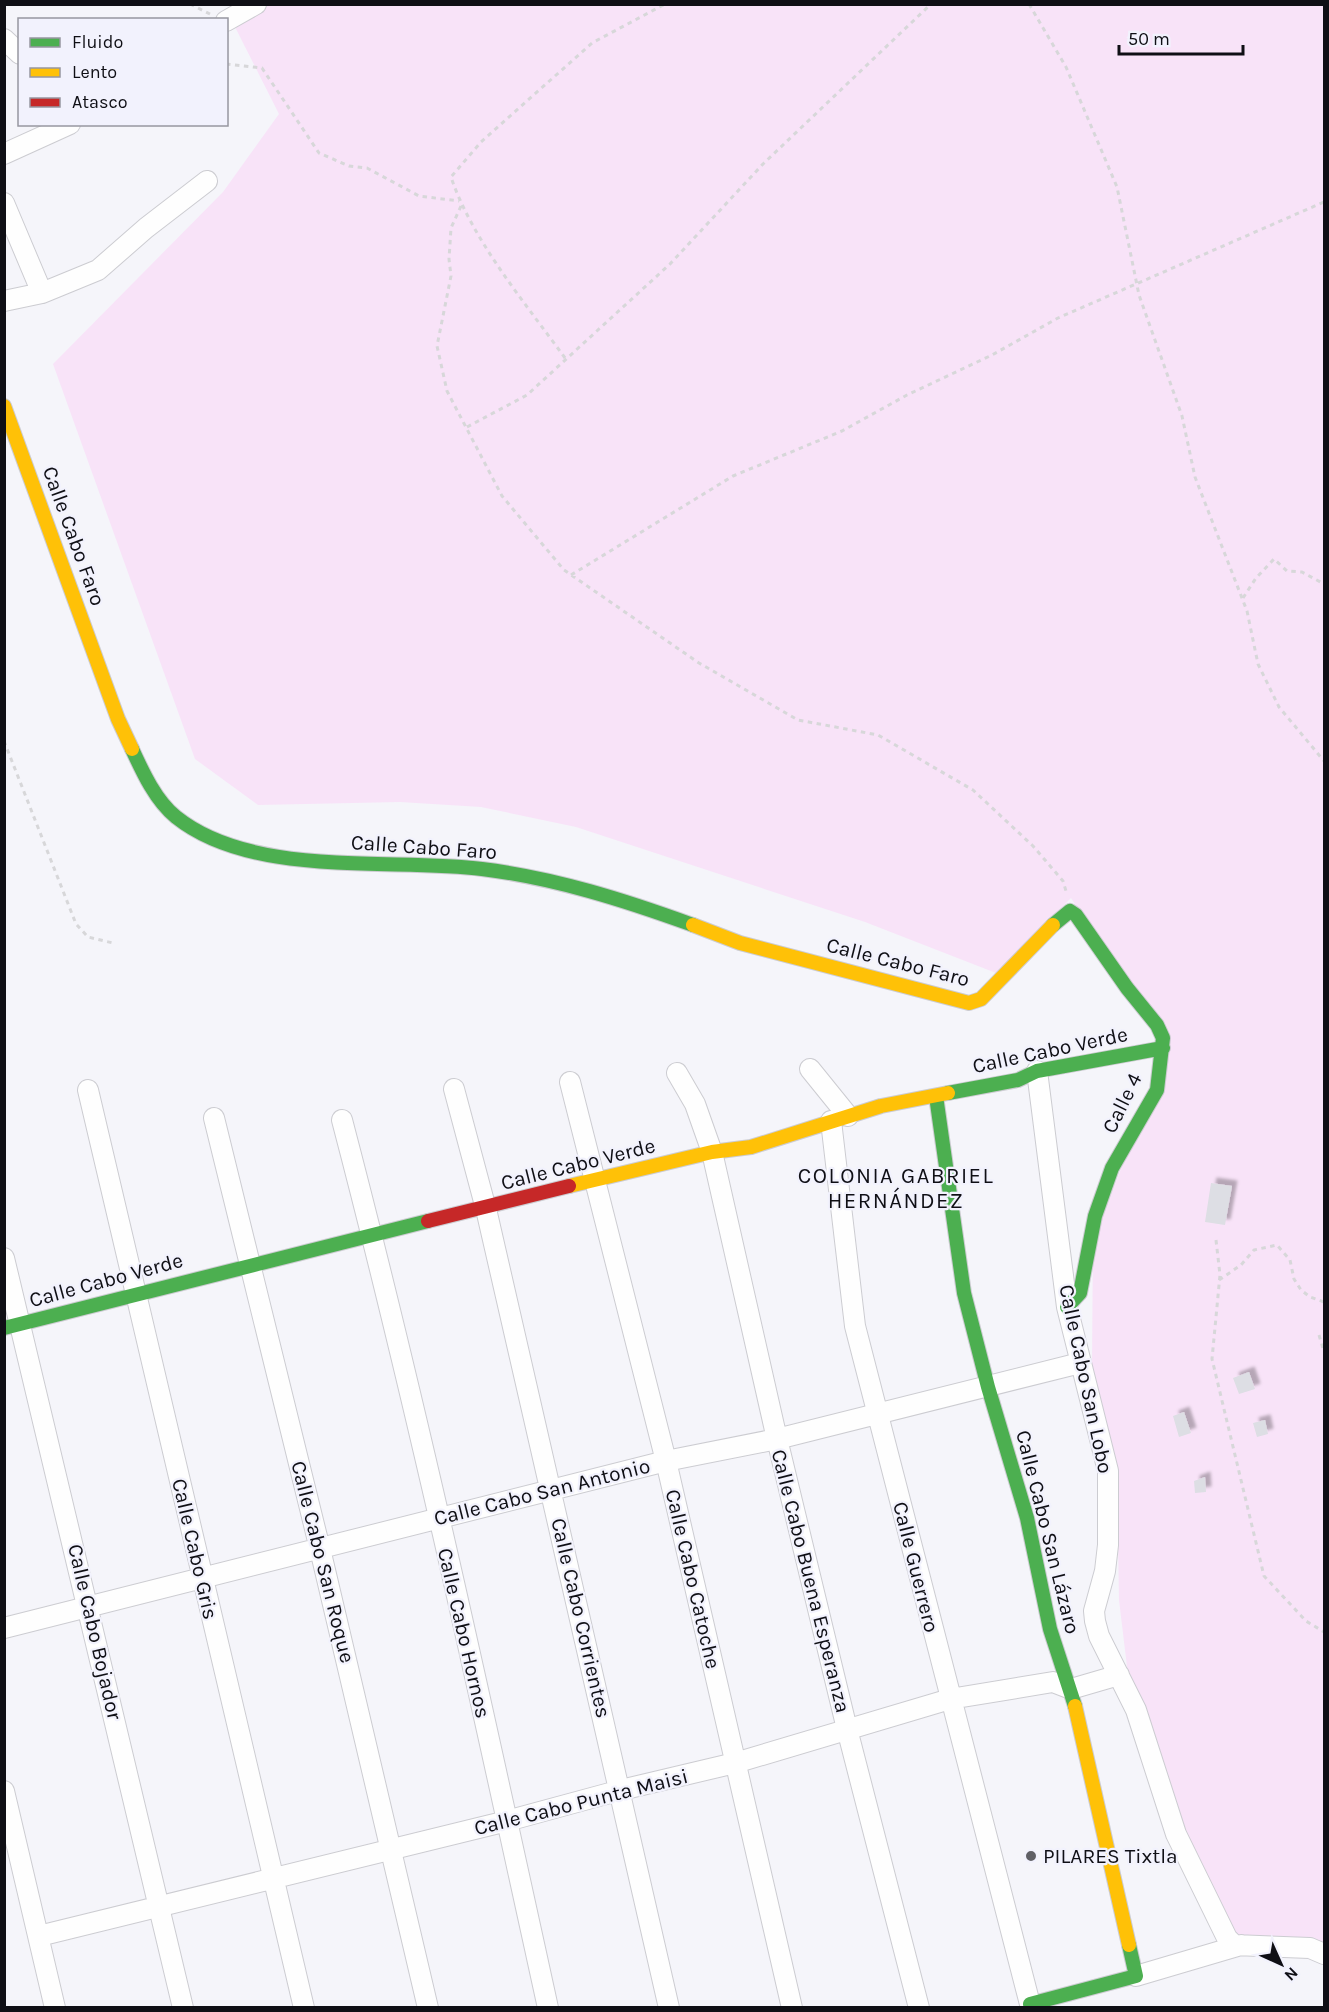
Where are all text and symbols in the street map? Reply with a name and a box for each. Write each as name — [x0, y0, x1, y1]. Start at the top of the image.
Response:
legend — [18, 18, 228, 126]
scale bar — [1119, 18, 1244, 56]
text: 50 m — [1128, 28, 1170, 50]
text: Fluido — [72, 31, 123, 53]
text: Lento — [72, 61, 117, 83]
text: Atasco — [72, 91, 128, 113]
street label: Calle Cabo Faro — [38, 463, 110, 609]
street label: Calle Cabo Faro — [350, 830, 498, 864]
street label: Calle Cabo Faro — [824, 933, 972, 991]
street label: Calle Cabo Verde — [970, 1022, 1130, 1078]
street label: Calle 4 — [1097, 1069, 1147, 1137]
street label: Calle Cabo Verde — [498, 1133, 658, 1195]
district label: COLONIA GABRIEL HERNÁNDEZ — [798, 1163, 994, 1214]
street label: Calle Cabo Verde — [27, 1248, 185, 1312]
street label: Calle Cabo San Lobo — [1054, 1282, 1118, 1476]
street label: Calle Cabo San Lázaro — [1011, 1428, 1085, 1636]
street label: Calle Cabo Buena Esperanza — [767, 1447, 855, 1715]
street label: Calle Cabo San Antonio — [432, 1454, 652, 1530]
street label: Calle Cabo San Roque — [286, 1459, 360, 1665]
street label: Calle Cabo Gris — [167, 1476, 223, 1622]
street label: Calle Cabo Catoche — [661, 1487, 725, 1671]
street label: Calle Guerrero — [888, 1499, 944, 1635]
street label: Calle Cabo Corrientes — [546, 1516, 616, 1720]
street label: Calle Cabo Bojador — [63, 1542, 127, 1723]
street label: Calle Cabo Hornos — [433, 1546, 495, 1720]
street label: Calle Cabo Punta Maisi — [472, 1764, 690, 1840]
place label: PILARES Tixtla — [1043, 1844, 1178, 1868]
marker: PILARES Tixtla — [1024, 1849, 1038, 1863]
north arrow — [1251, 1934, 1311, 1994]
text: N — [1280, 1963, 1302, 1985]

